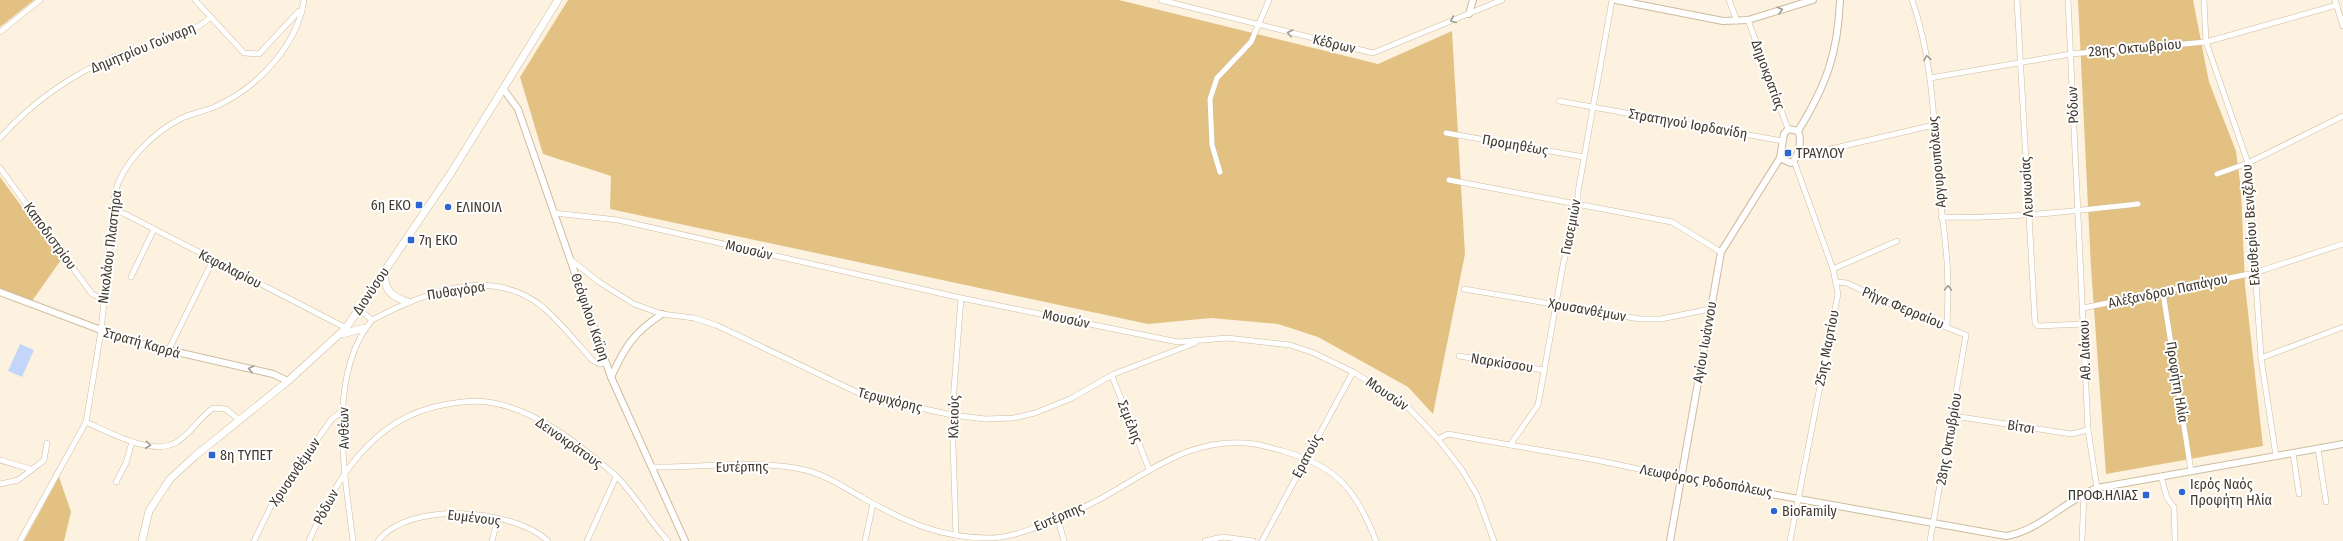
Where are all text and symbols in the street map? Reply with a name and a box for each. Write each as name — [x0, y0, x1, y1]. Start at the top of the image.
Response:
one-way arrow — [1777, 6, 1784, 15]
one-way arrow — [1449, 15, 1456, 23]
street label: Δημητρίου Γούναρη — [88, 19, 198, 77]
one-way arrow — [1286, 29, 1293, 38]
street label: Κέδρων — [1311, 31, 1357, 57]
street label: 28ης Οκτωβρίου — [2088, 35, 2182, 61]
street label: Δημοκρατίας — [1747, 38, 1789, 112]
one-way arrow — [1923, 55, 1932, 61]
street label: Ρόδων — [2064, 86, 2082, 124]
street label: Στρατηγού Ιορδανίδη — [1627, 105, 1749, 143]
street label: Αργυρουπόλεως — [1925, 115, 1949, 208]
street label: Προμηθέως — [1481, 131, 1549, 159]
place label: ΤΡΑΥΛΟΥ — [1796, 145, 1845, 162]
marker: ΤΡΑΥΛΟΥ — [1783, 148, 1793, 158]
street label: Λευκωσίας — [2017, 156, 2037, 218]
street label: Ελευθερίου Βενιζέλου — [2238, 164, 2264, 286]
street label: Νικολάου Πλαστήρα — [95, 189, 125, 305]
place label: 6η ΕΚΟ — [371, 197, 411, 214]
street label: Γιασεμιών — [1557, 198, 1585, 256]
street label: Καποδιστρίου — [20, 199, 80, 273]
place label: ΕΛΙΝΟΙΛ — [456, 199, 503, 216]
marker: 6η ΕΚΟ — [414, 200, 424, 210]
marker: ΕΛΙΝΟΙΛ — [443, 202, 453, 212]
place label: 7η ΕΚΟ — [419, 232, 458, 249]
marker: 7η ΕΚΟ — [406, 235, 416, 245]
street label: Μουσών — [724, 236, 774, 264]
street label: Κεφαλαρίου — [196, 246, 264, 292]
street label: Διονύσου — [349, 264, 393, 318]
street label: Αλέξανδρου Παπάγου — [2107, 270, 2229, 312]
street label: Θεόφιλου Καϊρη — [567, 271, 613, 363]
street label: Πυθαγόρα — [426, 278, 486, 304]
street label: Ρήγα Φερραίου — [1859, 283, 1947, 333]
one-way arrow — [1944, 285, 1952, 291]
street label: Χρυσανθέμων — [1547, 295, 1627, 325]
street label: Αγίου Ιωάννου — [1689, 300, 1721, 384]
street label: Μουσών — [1041, 306, 1091, 332]
street label: 25ης Μαρτίου — [1811, 308, 1843, 388]
street label: Αθ. Διάκου — [2075, 320, 2095, 380]
street label: Στρατή Καρρά — [102, 324, 182, 362]
street label: Προφήτη Ηλία — [2162, 340, 2192, 424]
street label: Ναρκίσσου — [1470, 350, 1534, 376]
one-way arrow — [248, 366, 255, 374]
street label: Μουσών — [1362, 374, 1412, 414]
street label: Τερψιχόρης — [856, 384, 924, 416]
street label: 28ης Οκτωβρίου — [1933, 392, 1965, 486]
street label: Κλειούς — [945, 395, 963, 439]
street label: Σεμέλης — [1114, 398, 1146, 446]
street label: Ανθέων — [335, 407, 353, 449]
street label: Δεινοκράτους — [532, 414, 606, 472]
street label: Βίτσι — [2006, 416, 2036, 438]
street label: Ερατούς — [1288, 431, 1326, 481]
street label: Χρυσανθέμων — [266, 435, 324, 509]
one-way arrow — [145, 440, 151, 449]
place label: 8η ΤΥΠΕΤ — [220, 447, 273, 464]
marker: 8η ΤΥΠΕΤ — [207, 450, 217, 460]
street label: Ευτέρπης — [716, 458, 769, 476]
street label: Λεωφόρος Ροδοπόλεως — [1638, 461, 1774, 501]
place label: Ιερός Ναός Προφήτη Ηλία — [2190, 476, 2272, 509]
street label: Ρόδων — [310, 486, 342, 528]
place label: ΠΡΟΦ.ΗΛΙΑΣ — [2068, 487, 2138, 504]
marker: Ιερός Ναός Προφήτη Ηλία — [2177, 487, 2187, 497]
marker: ΠΡΟΦ.ΗΛΙΑΣ — [2141, 490, 2151, 500]
street label: Ευτέρπης — [1031, 499, 1087, 535]
place label: BioFamily — [1782, 503, 1838, 520]
street label: Ευμένους — [446, 506, 502, 530]
marker: BioFamily — [1769, 506, 1779, 516]

